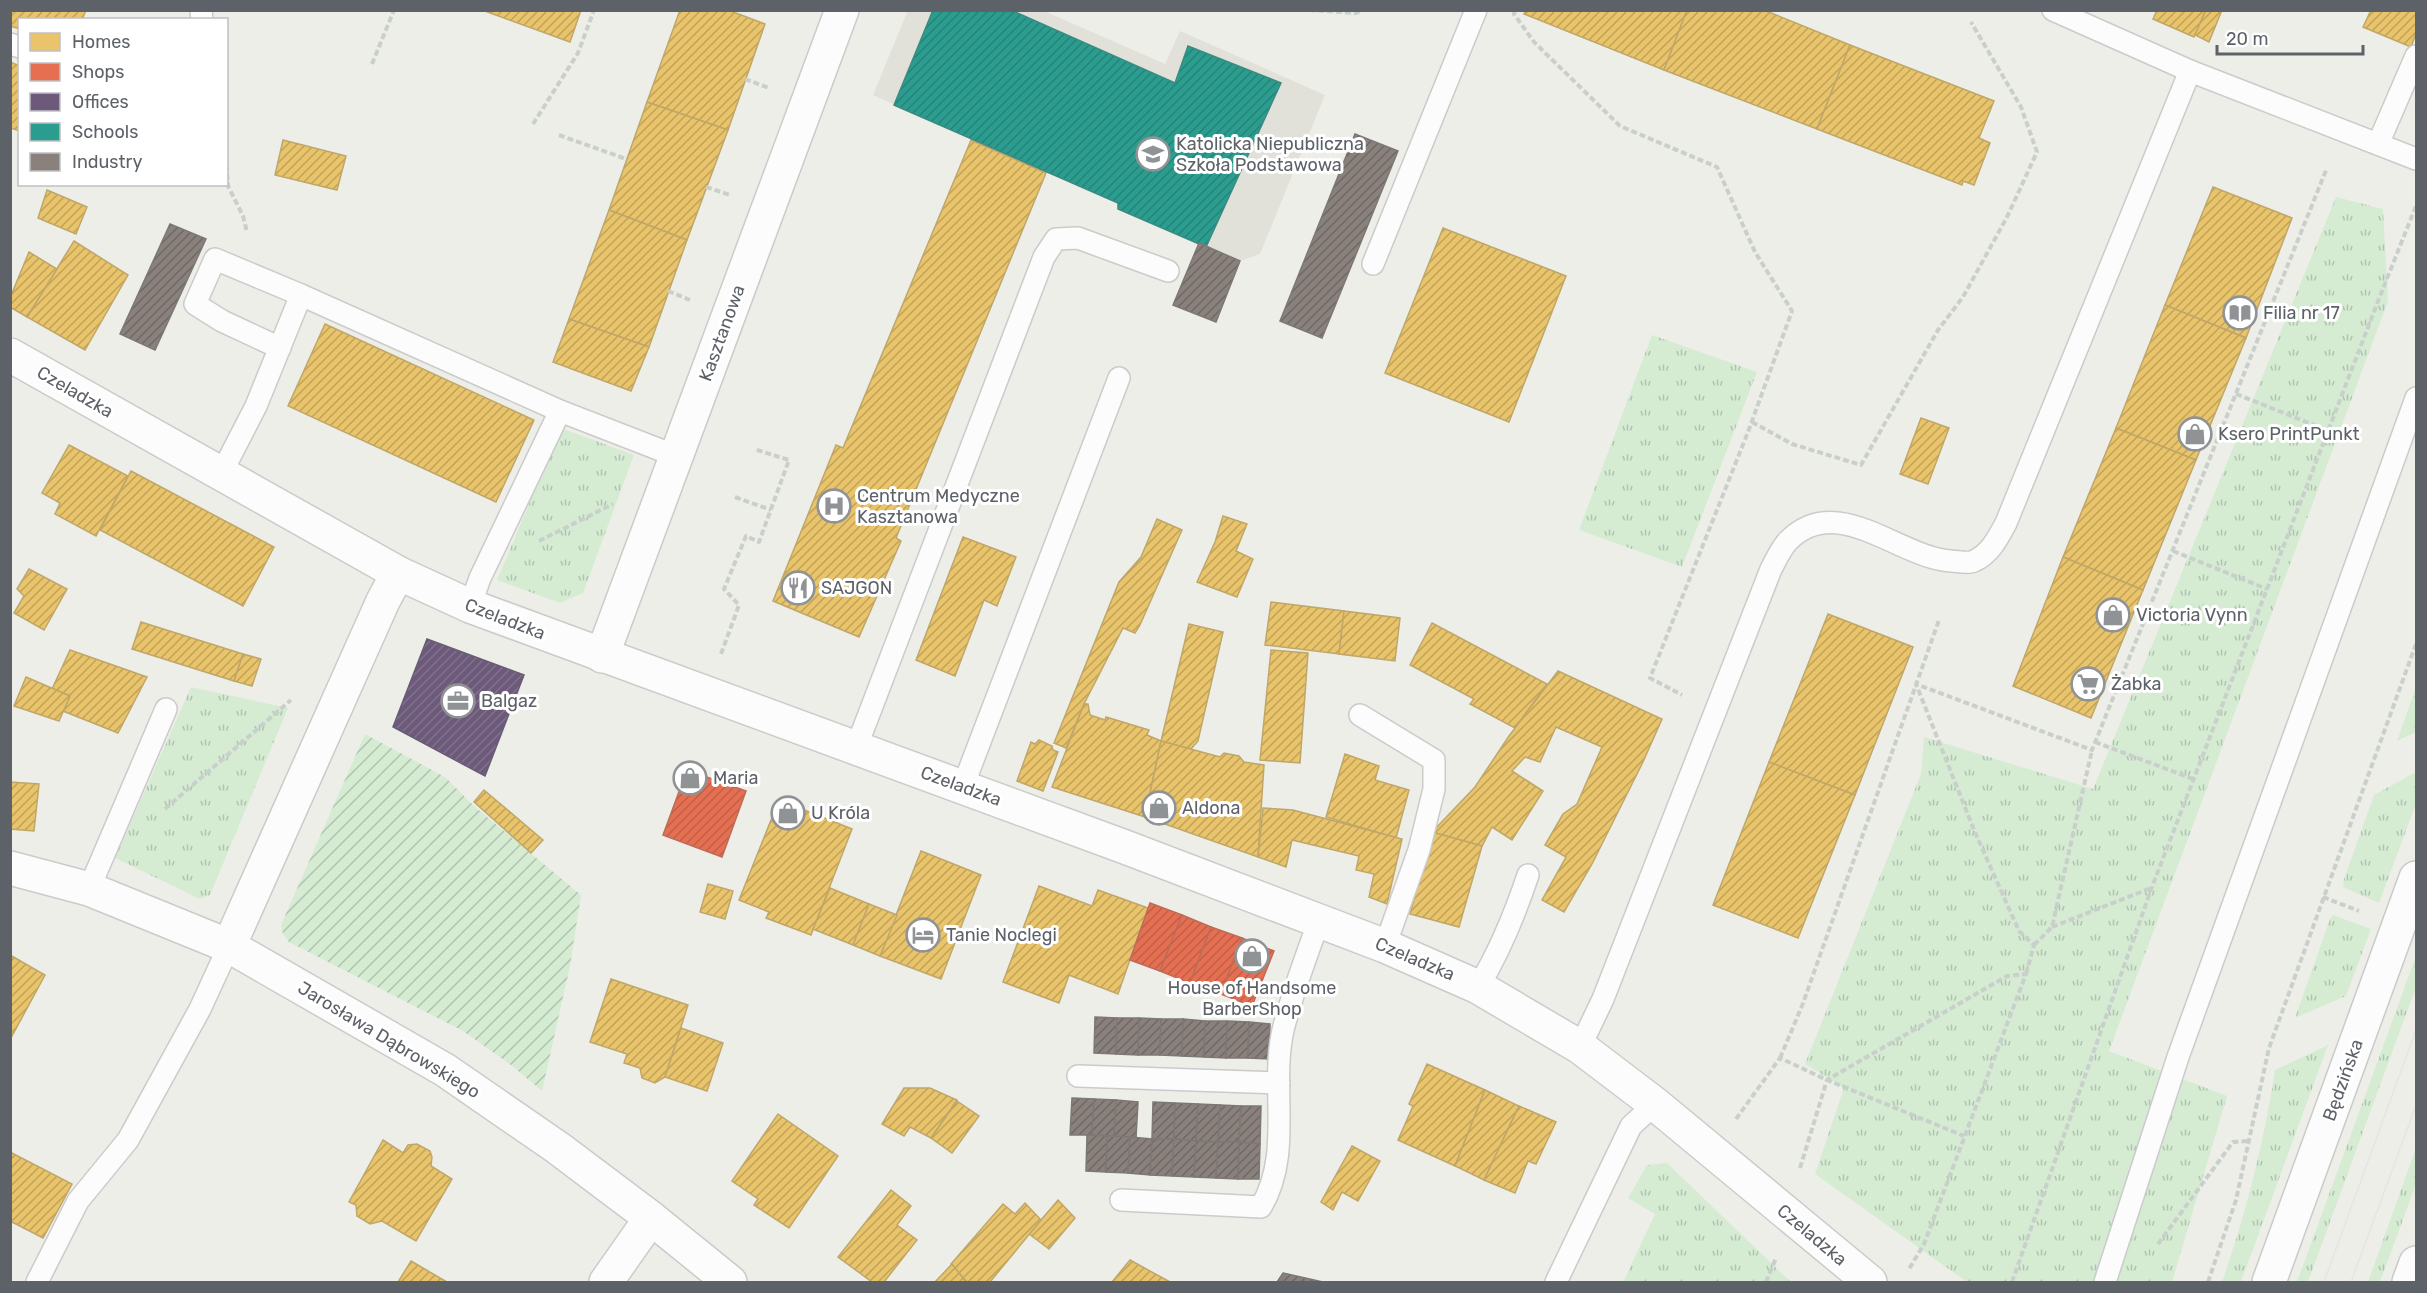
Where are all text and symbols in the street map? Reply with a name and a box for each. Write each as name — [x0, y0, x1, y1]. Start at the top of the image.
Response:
legend — [18, 18, 228, 186]
scale bar — [2217, 18, 2362, 56]
text: 20 m — [2226, 28, 2268, 50]
text: Homes — [72, 31, 130, 53]
text: Shops — [72, 61, 124, 83]
text: Offices — [72, 91, 129, 113]
text: Schools — [72, 121, 138, 143]
place label: Katolicka Niepubliczna Szkoła Podstawowa — [1176, 133, 1364, 176]
school or university icon: Katolicka Niepubliczna Szkoła Podstawowa — [1135, 136, 1171, 172]
text: Industry — [72, 151, 142, 173]
street label: Kasztanowa — [694, 282, 750, 384]
library icon: Filia nr 17 — [2222, 295, 2258, 331]
place label: Filia nr 17 — [2263, 302, 2340, 324]
street label: Czeladzka — [33, 361, 117, 423]
shop icon: Ksero PrintPunkt — [2177, 416, 2213, 452]
place label: Ksero PrintPunkt — [2218, 423, 2360, 445]
place label: Centrum Medyczne Kasztanowa — [857, 485, 1020, 528]
hospital icon: Centrum Medyczne Kasztanowa — [816, 488, 852, 524]
restaurant icon: SAJGON — [780, 570, 816, 606]
place label: SAJGON — [821, 577, 892, 599]
street label: Czeladzka — [462, 594, 548, 644]
shop icon: Victoria Vynn — [2095, 597, 2131, 633]
place label: Victoria Vynn — [2136, 604, 2248, 626]
supermarket icon: Żabka — [2070, 666, 2106, 702]
place label: Żabka — [2111, 673, 2162, 695]
office icon: Balgaz — [440, 683, 476, 719]
place label: Balgaz — [481, 690, 537, 712]
shop icon: Maria — [672, 760, 708, 796]
street label: Czeladzka — [918, 761, 1004, 811]
place label: Maria — [713, 767, 758, 789]
shop icon: Aldona — [1141, 790, 1177, 826]
shop icon: U Króla — [770, 795, 806, 831]
place label: Aldona — [1182, 797, 1240, 819]
place label: U Króla — [811, 802, 870, 824]
hotel icon: Tanie Noclegi — [905, 917, 941, 953]
place label: Tanie Noclegi — [946, 924, 1057, 946]
street label: Czeladzka — [1372, 932, 1458, 986]
shop icon: House of Handsome BarberShop — [1234, 938, 1270, 974]
street label: Jarosława Dąbrowskiego — [294, 977, 484, 1103]
place label: House of Handsome BarberShop — [1168, 977, 1336, 1020]
street label: Będzińska — [2318, 1036, 2368, 1124]
street label: Czeladzka — [1773, 1199, 1851, 1271]

